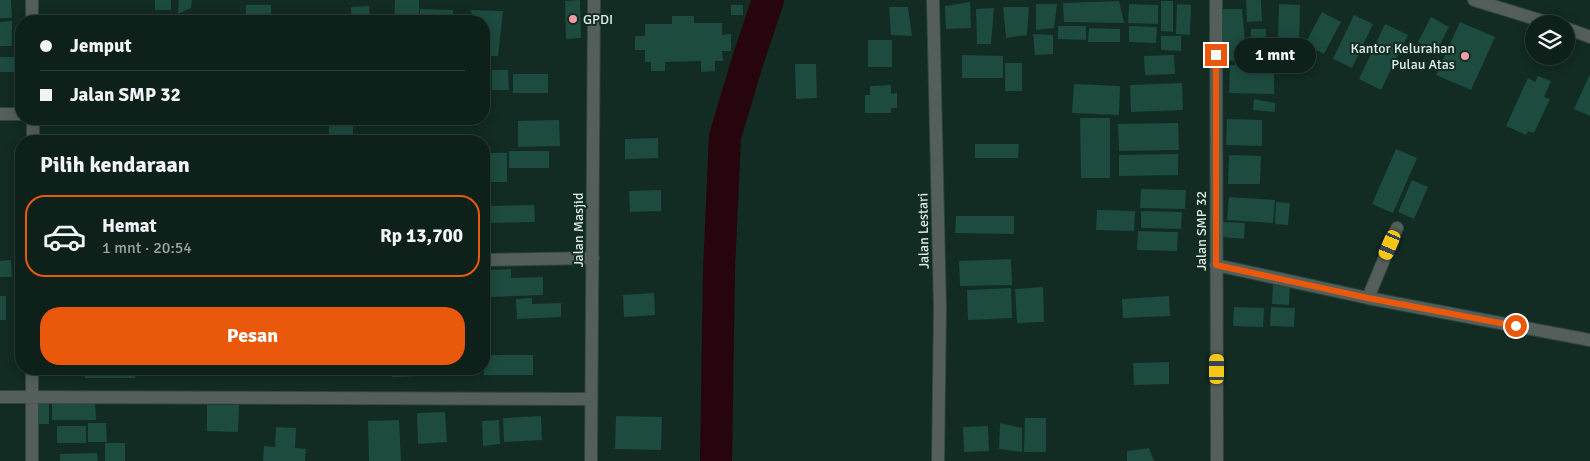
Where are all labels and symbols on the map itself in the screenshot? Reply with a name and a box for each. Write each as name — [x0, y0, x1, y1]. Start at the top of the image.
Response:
place label: GPDI — [583, 11, 613, 28]
marker: GPDI — [567, 13, 579, 25]
callout: 1 mnt — [1234, 38, 1316, 72]
place label: Kantor Kelurahan Pulau Atas — [1350, 40, 1455, 73]
route end — [1205, 44, 1227, 66]
marker: Kantor Kelurahan Pulau Atas — [1459, 50, 1471, 62]
street label: Jalan SMP 32 — [1193, 191, 1210, 271]
street label: Jalan Masjid — [570, 193, 587, 267]
street label: Jalan Lestari — [914, 193, 933, 269]
car — [1377, 228, 1402, 262]
route start — [1505, 315, 1527, 337]
car — [1209, 354, 1224, 384]

